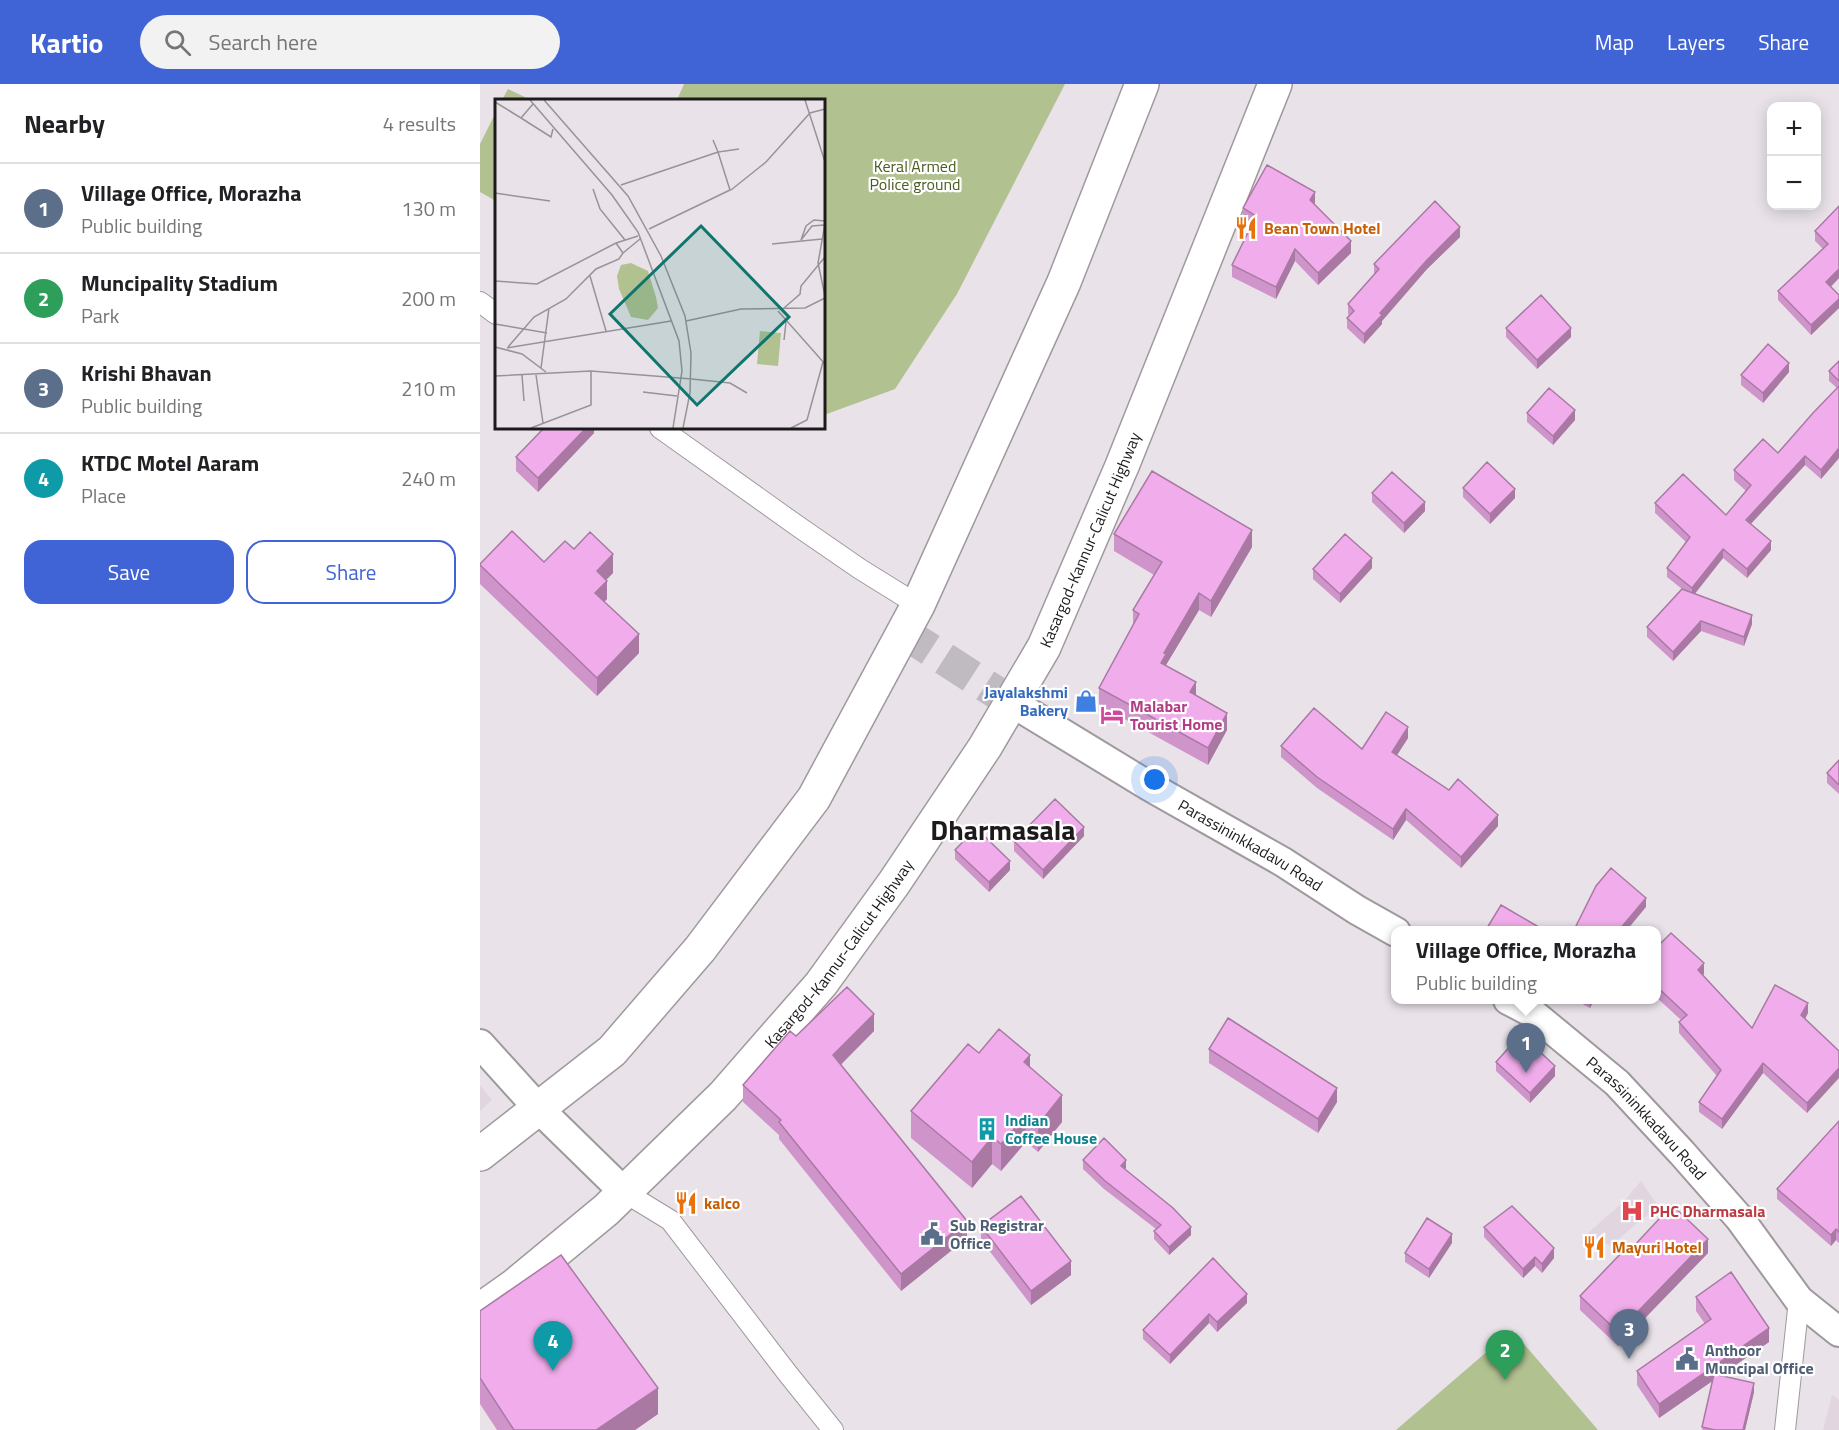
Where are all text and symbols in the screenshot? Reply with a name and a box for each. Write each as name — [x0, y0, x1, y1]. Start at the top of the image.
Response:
search box — [140, 15, 560, 69]
text: Kartio — [30, 21, 104, 64]
text: Search here — [209, 25, 318, 59]
icon: search — [161, 26, 194, 59]
text: Map — [1595, 26, 1634, 58]
text: Layers — [1667, 26, 1725, 58]
text: Share — [1758, 26, 1809, 58]
inset map — [495, 99, 825, 429]
map controls — [1767, 102, 1821, 210]
button: + — [1767, 102, 1821, 156]
text: Nearby — [24, 104, 105, 143]
text: 4 results — [383, 108, 456, 139]
park label: Keral Armed Police ground — [869, 154, 961, 196]
button: − — [1767, 156, 1821, 210]
text: Village Office, Morazha — [81, 176, 301, 210]
text: 1 — [38, 193, 49, 224]
text: 130 m — [401, 193, 456, 224]
text: Public building — [81, 210, 202, 241]
restaurant icon: Bean Town Hotel — [1233, 215, 1259, 241]
place label: Bean Town Hotel — [1264, 216, 1381, 240]
text: Muncipality Stadium — [81, 266, 278, 300]
text: 2 — [38, 283, 49, 314]
text: 200 m — [401, 283, 456, 314]
text: Park — [81, 300, 119, 331]
text: Krishi Bhavan — [81, 356, 212, 390]
text: 3 — [38, 373, 49, 404]
text: 210 m — [401, 373, 456, 404]
text: Public building — [81, 390, 202, 421]
street label: Kasargod-Kannur-Calicut Highway — [1033, 428, 1146, 651]
text: KTDC Motel Aaram — [81, 446, 259, 480]
text: 4 — [38, 463, 49, 494]
text: 240 m — [401, 463, 456, 494]
text: Place — [81, 480, 126, 511]
button: Save — [24, 540, 234, 604]
button: Share — [246, 540, 456, 604]
place label: Jayalakshmi Bakery — [984, 680, 1068, 722]
shop icon: Jayalakshmi Bakery — [1073, 688, 1099, 714]
place label: Malabar Tourist Home — [1130, 694, 1222, 736]
hotel icon: Malabar Tourist Home — [1099, 702, 1125, 728]
your location — [1140, 765, 1169, 794]
street label: Parassininkkadavu Road — [1174, 793, 1328, 897]
district label: Dharmasala — [930, 808, 1076, 851]
street label: Kasargod-Kannur-Calicut Highway — [758, 854, 919, 1053]
popup — [1391, 926, 1661, 1004]
text: Village Office, Morazha — [1416, 933, 1636, 967]
text: Public building — [1416, 967, 1537, 998]
pin: 1 — [1506, 1024, 1546, 1073]
street label: Parassininkkadavu Road — [1581, 1050, 1712, 1185]
place label: Indian Coffee House — [1005, 1108, 1097, 1150]
building icon: Indian Coffee House — [974, 1116, 1000, 1142]
restaurant icon: kalco — [673, 1190, 699, 1216]
place label: kalco — [704, 1191, 740, 1215]
hospital icon: PHC Dharmasala — [1619, 1198, 1645, 1224]
place label: PHC Dharmasala — [1650, 1199, 1765, 1223]
place label: Sub Registrar Office — [950, 1213, 1044, 1255]
public building icon: Sub Registrar Office — [919, 1221, 945, 1247]
restaurant icon: Mayuri Hotel — [1581, 1234, 1607, 1260]
place label: Mayuri Hotel — [1612, 1235, 1702, 1259]
pin: 3 — [1610, 1310, 1648, 1359]
pin: 4 — [534, 1322, 572, 1371]
pin: 2 — [1486, 1330, 1524, 1380]
place label: Anthoor Muncipal Office — [1705, 1338, 1814, 1380]
public building icon: Anthoor Muncipal Office — [1674, 1346, 1700, 1372]

